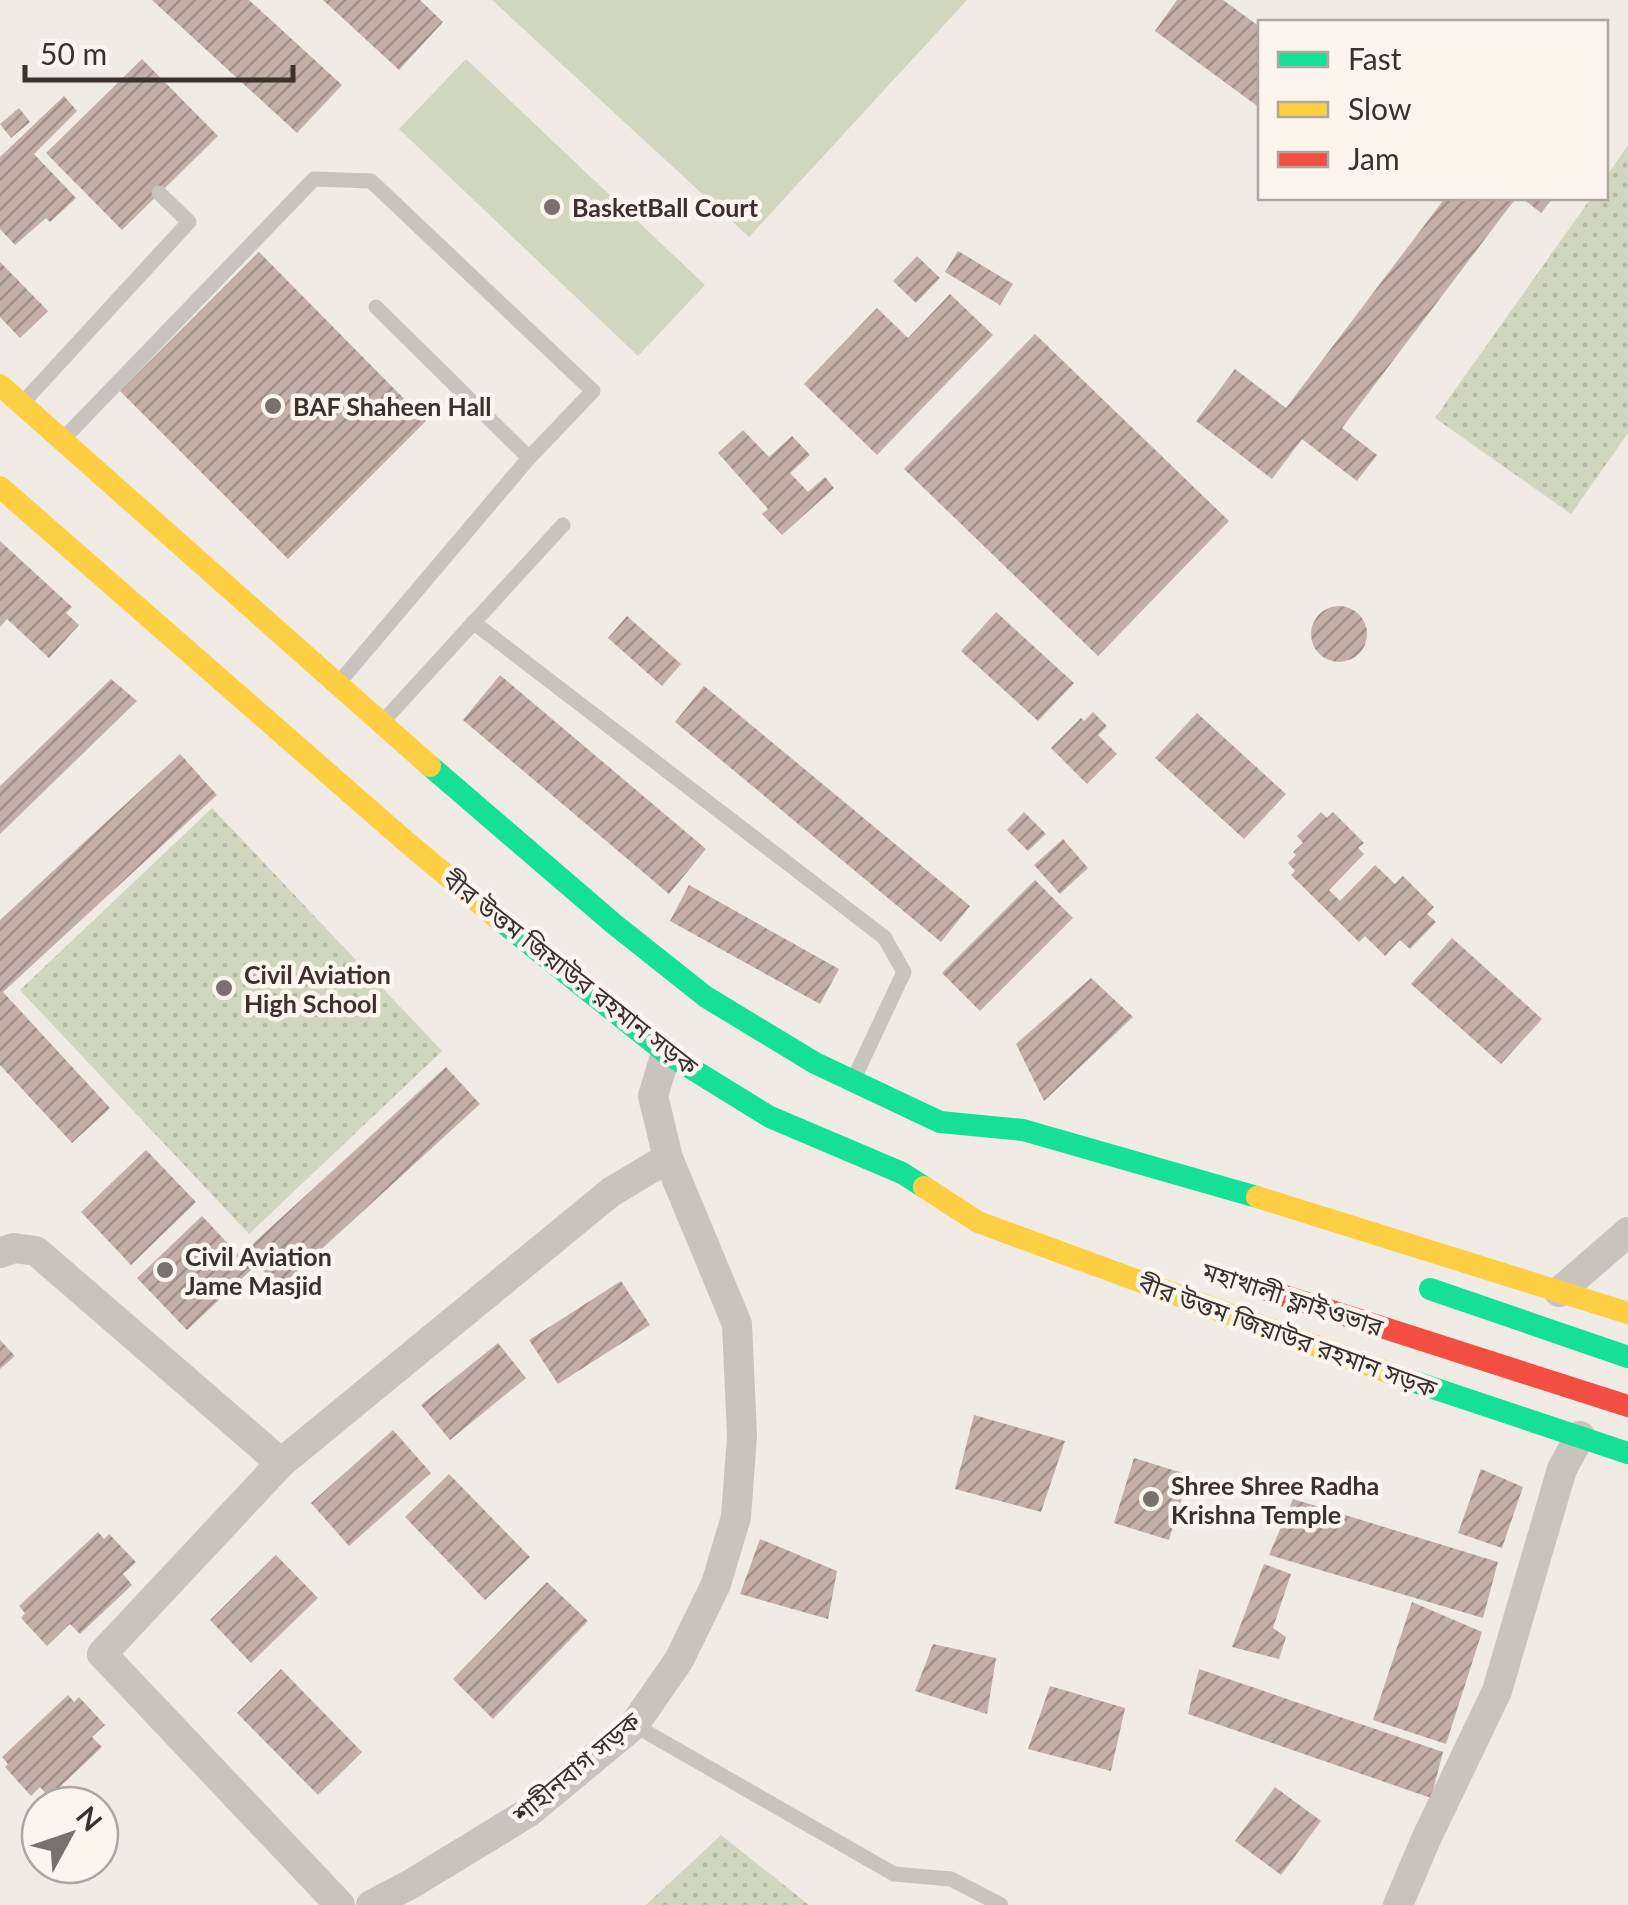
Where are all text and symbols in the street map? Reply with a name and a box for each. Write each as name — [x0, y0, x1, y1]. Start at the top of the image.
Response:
scale bar — [25, 20, 292, 82]
legend — [1258, 20, 1608, 200]
text: 50 m — [40, 35, 107, 71]
text: Fast — [1348, 40, 1402, 76]
text: Slow — [1348, 90, 1412, 126]
text: Jam — [1348, 140, 1400, 176]
place label: BasketBall Court — [572, 192, 759, 222]
marker: BasketBall Court — [541, 196, 563, 218]
place label: BAF Shaheen Hall — [293, 391, 492, 421]
marker: BAF Shaheen Hall — [262, 395, 284, 417]
street label: বীর উত্তম জিয়াউর রহমান সড়ক — [437, 863, 705, 1081]
place label: Civil Aviation High School — [244, 959, 391, 1018]
marker: Civil Aviation High School — [213, 977, 235, 999]
place label: Civil Aviation Jame Masjid — [185, 1241, 332, 1300]
street label: মহাখালী ফ্লাইওভার — [1198, 1254, 1388, 1342]
marker: Civil Aviation Jame Masjid — [154, 1259, 176, 1281]
street label: বীর উত্তম জিয়াউর রহমান সড়ক — [1134, 1267, 1442, 1403]
place label: Shree Shree Radha Krishna Temple — [1171, 1470, 1379, 1529]
marker: Shree Shree Radha Krishna Temple — [1140, 1488, 1162, 1510]
street label: শাহীনবাগ সড়ক — [506, 1705, 646, 1829]
north arrow — [20, 1785, 120, 1885]
text: N — [70, 1799, 110, 1837]

